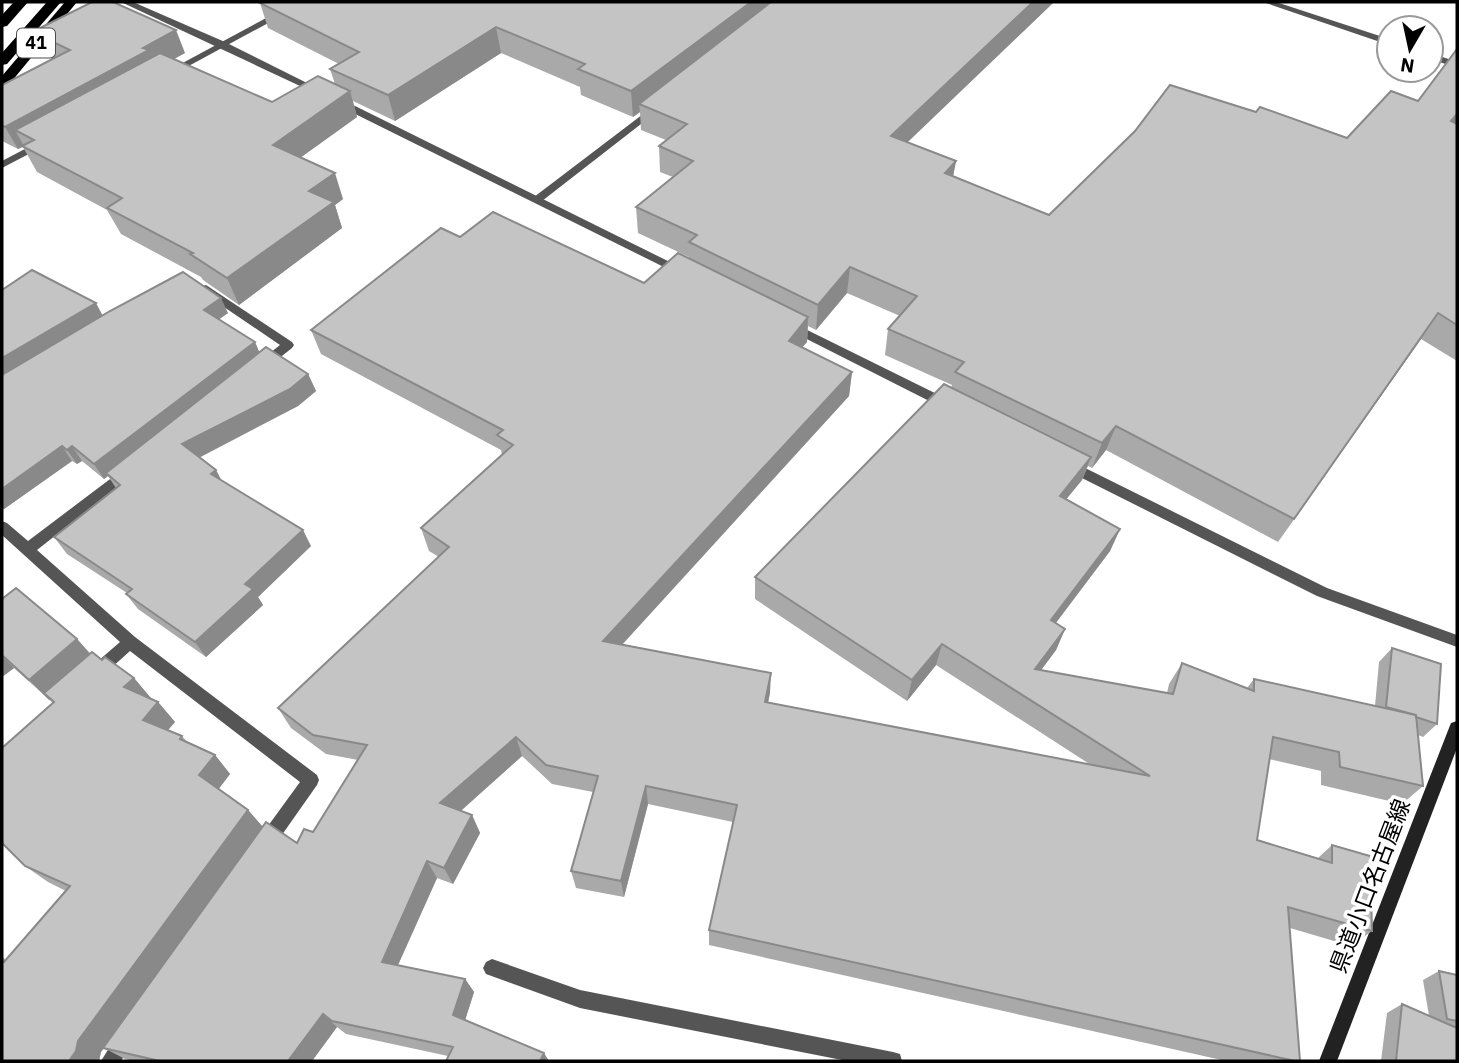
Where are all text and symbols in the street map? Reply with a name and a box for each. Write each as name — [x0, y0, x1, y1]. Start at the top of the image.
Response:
north arrow — [1375, 14, 1445, 84]
road number: 41 — [17, 28, 55, 58]
text: N — [1399, 53, 1416, 79]
street label: 県道小口名古屋線 — [1322, 794, 1416, 977]

